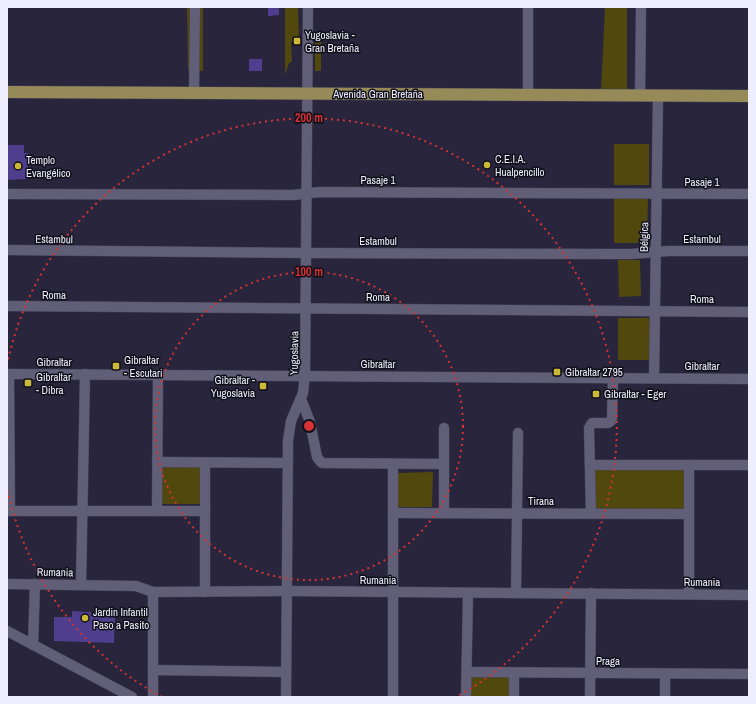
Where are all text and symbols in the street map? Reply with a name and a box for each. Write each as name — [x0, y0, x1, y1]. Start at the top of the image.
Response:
place label: Yugoslavia - Gran Bretaña — [305, 28, 359, 55]
marker: Yugoslavia - Gran Bretaña — [292, 36, 302, 46]
street label: Avenida Gran Bretaña — [332, 87, 423, 101]
text: 200 m — [295, 110, 323, 126]
place label: C.E.I.A. Hualpencillo — [495, 152, 545, 179]
place label: Templo Evangélico — [26, 153, 71, 180]
marker: C.E.I.A. Hualpencillo — [482, 160, 492, 170]
marker: Templo Evangélico — [13, 161, 23, 171]
street label: Pasaje 1 — [360, 173, 396, 187]
street label: Pasaje 1 — [684, 175, 720, 189]
street label: Bélgica — [637, 222, 651, 252]
street label: Estambul — [35, 232, 73, 246]
street label: Estambul — [683, 232, 721, 246]
street label: Estambul — [359, 234, 397, 248]
text: 100 m — [295, 264, 323, 280]
street label: Roma — [42, 288, 66, 302]
street label: Roma — [366, 290, 390, 304]
street label: Roma — [690, 292, 714, 306]
street label: Yugoslavia — [287, 331, 301, 375]
place label: Gibraltar - Escutari — [124, 353, 163, 380]
street label: Gibraltar — [36, 355, 72, 369]
street label: Gibraltar — [360, 357, 396, 371]
street label: Gibraltar — [684, 359, 720, 373]
marker: Gibraltar - Escutari — [111, 361, 121, 371]
place label: Gibraltar 2795 — [565, 365, 623, 379]
marker: Gibraltar 2795 — [552, 367, 562, 377]
place label: Gibraltar - Dibra — [36, 370, 71, 397]
place label: Gibraltar - Yugoslavia — [211, 373, 255, 400]
marker: Gibraltar - Dibra — [23, 378, 33, 388]
marker: Gibraltar - Yugoslavia — [258, 381, 268, 391]
place label: Gibraltar - Eger — [604, 387, 666, 401]
marker: Gibraltar - Eger — [591, 389, 601, 399]
centre of rings — [302, 419, 316, 433]
street label: Tirana — [528, 494, 554, 508]
street label: Rumania — [37, 565, 73, 579]
street label: Rumania — [360, 573, 396, 587]
street label: Rumania — [684, 575, 720, 589]
place label: Jardin Infantil Paso a Pasito — [93, 605, 149, 632]
marker: Jardin Infantil Paso a Pasito — [80, 613, 90, 623]
street label: Praga — [596, 654, 620, 668]

